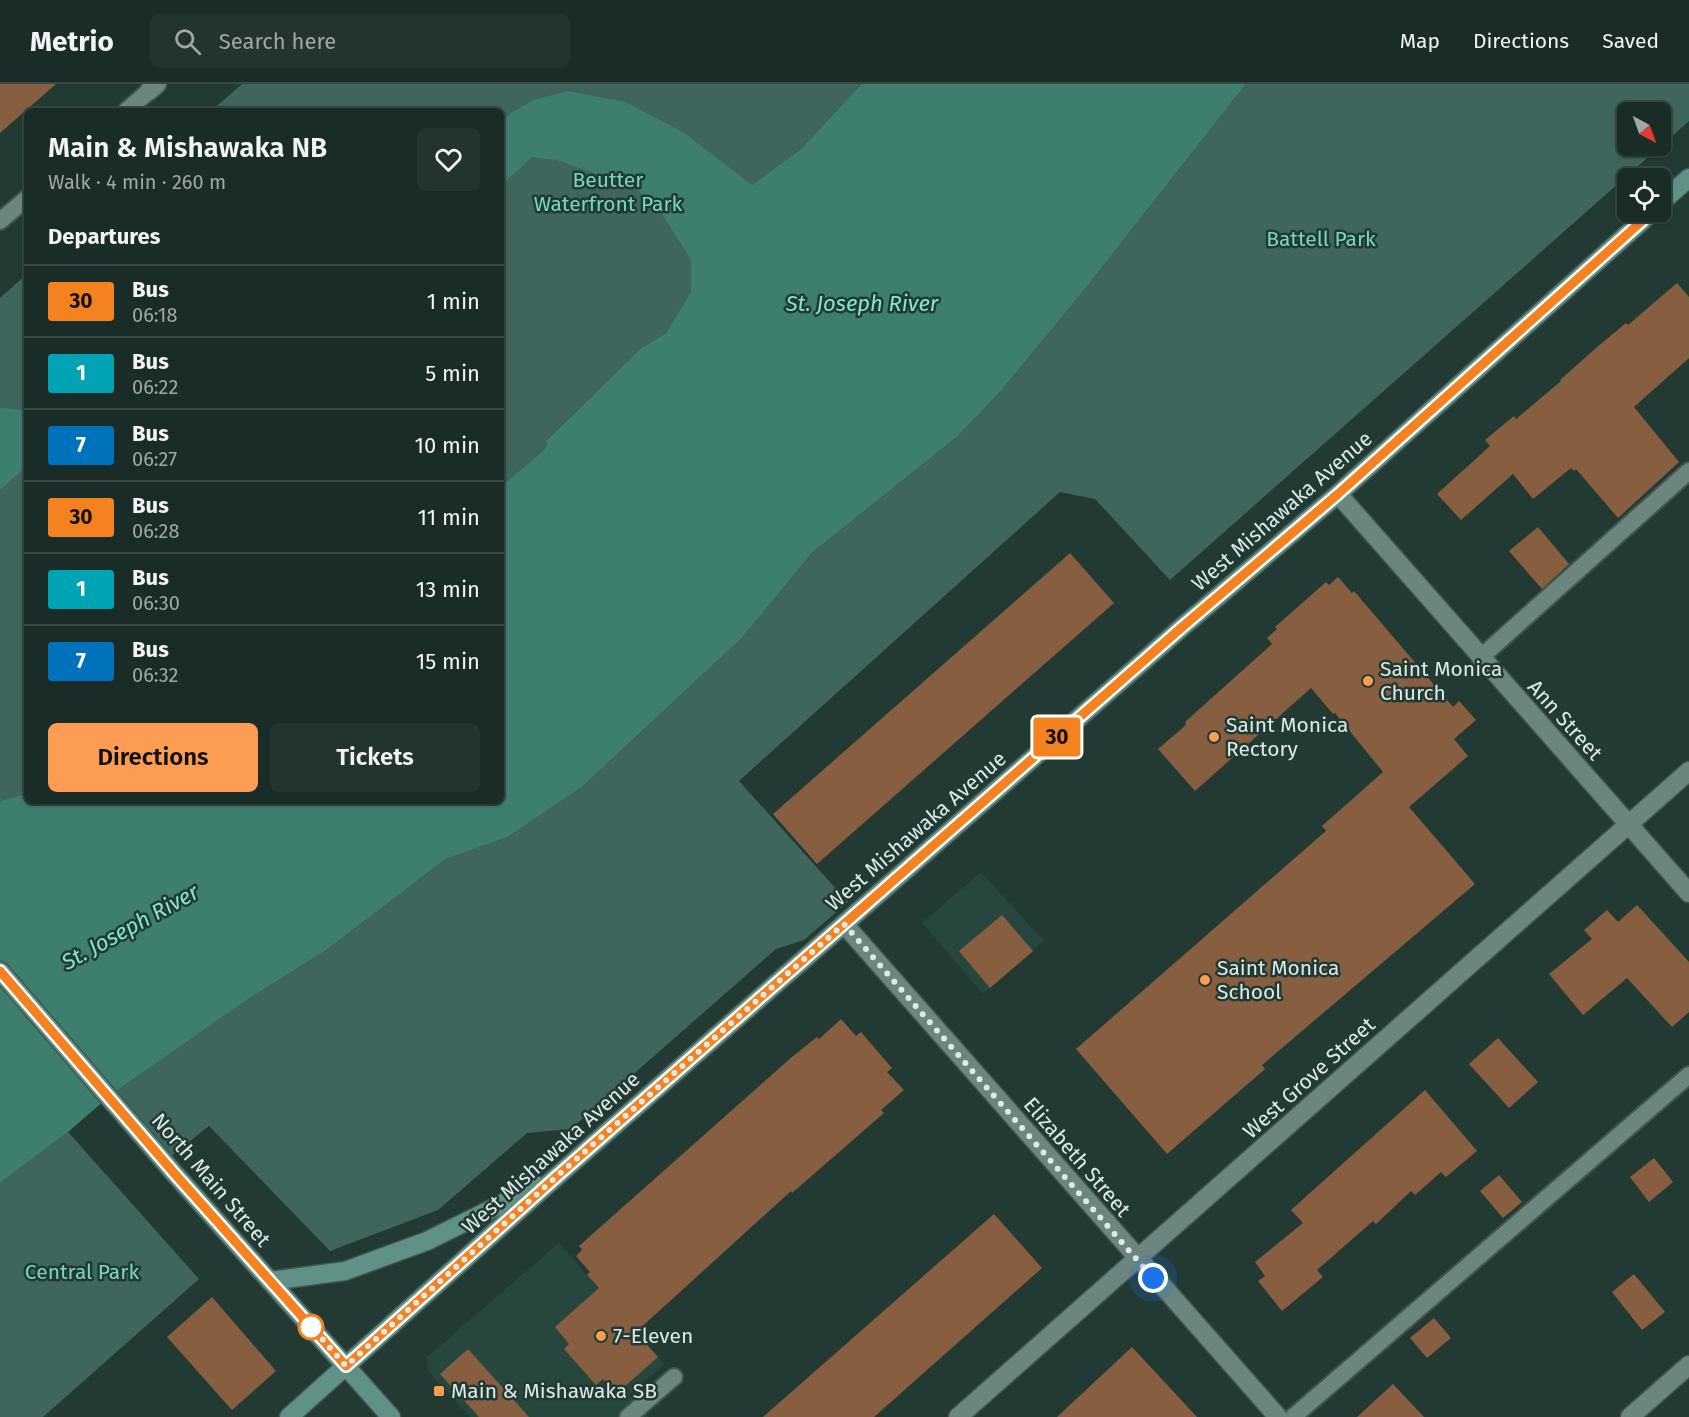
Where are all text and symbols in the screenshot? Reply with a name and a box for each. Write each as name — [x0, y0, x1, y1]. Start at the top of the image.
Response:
search box — [150, 14, 570, 68]
text: Metrio — [30, 25, 114, 58]
icon: search — [171, 25, 204, 58]
text: Search here — [219, 28, 336, 55]
text: Map — [1400, 28, 1440, 54]
text: Directions — [1473, 28, 1569, 54]
text: Saved — [1602, 28, 1659, 54]
north arrow — [1617, 102, 1671, 156]
map controls — [1617, 102, 1671, 222]
button: heart — [417, 128, 480, 191]
text: Main & Mishawaka NB — [48, 131, 327, 164]
park label: Beutter Waterfront Park — [534, 167, 683, 217]
button: locate — [1617, 168, 1671, 222]
text: Walk · 4 min · 260 m — [48, 170, 226, 194]
text: Departures — [48, 223, 160, 250]
park label: Battell Park — [1266, 226, 1376, 252]
text: Bus — [132, 276, 169, 303]
text: 30 — [69, 288, 93, 314]
text: 1 min — [427, 288, 480, 315]
water label: St. Joseph River — [785, 290, 939, 317]
text: 06:18 — [132, 303, 178, 327]
text: Bus — [132, 348, 169, 375]
text: 1 — [76, 360, 86, 386]
text: 5 min — [425, 360, 480, 387]
text: 06:22 — [132, 375, 178, 399]
text: Bus — [132, 420, 169, 447]
street label: West Mishawaka Avenue — [1186, 426, 1378, 596]
text: 7 — [76, 432, 86, 458]
text: 10 min — [414, 432, 480, 459]
text: 06:27 — [132, 447, 177, 471]
text: Bus — [132, 492, 169, 519]
text: 30 — [69, 504, 93, 530]
text: 11 min — [417, 504, 480, 531]
text: 06:28 — [132, 519, 180, 543]
text: Bus — [132, 564, 169, 591]
text: 1 — [76, 576, 86, 602]
text: 13 min — [416, 576, 480, 603]
text: 06:30 — [132, 591, 180, 615]
text: Bus — [132, 636, 169, 663]
text: 7 — [76, 648, 86, 674]
text: 15 min — [416, 648, 480, 675]
place label: Saint Monica Church — [1380, 656, 1502, 706]
text: 06:32 — [132, 663, 178, 687]
marker: Saint Monica Church — [1361, 674, 1375, 688]
street label: Ann Street — [1522, 674, 1608, 766]
place label: Saint Monica Rectory — [1226, 712, 1348, 762]
line badge: 30 — [1030, 718, 1084, 756]
button: Directions — [48, 723, 258, 792]
button: Tickets — [270, 723, 480, 792]
text: 30 — [1045, 724, 1069, 750]
marker: Saint Monica Rectory — [1207, 730, 1221, 744]
street label: West Mishawaka Avenue — [820, 746, 1012, 916]
water label: St. Joseph River — [56, 878, 204, 976]
place label: Saint Monica School — [1217, 955, 1339, 1005]
marker: Saint Monica School — [1198, 973, 1212, 987]
street label: West Grove Street — [1238, 1012, 1381, 1144]
street label: West Mishawaka Avenue — [457, 1066, 645, 1240]
street label: Elizabeth Street — [1018, 1092, 1136, 1222]
street label: North Main Street — [146, 1108, 276, 1252]
park label: Central Park — [25, 1259, 139, 1285]
your location — [1138, 1263, 1168, 1293]
unlabelled marker — [298, 1314, 324, 1340]
place label: 7-Eleven — [613, 1323, 693, 1349]
marker: 7-Eleven — [594, 1329, 608, 1343]
place label: Main & Mishawaka SB — [451, 1378, 657, 1404]
marker: Main & Mishawaka SB — [432, 1384, 446, 1398]

